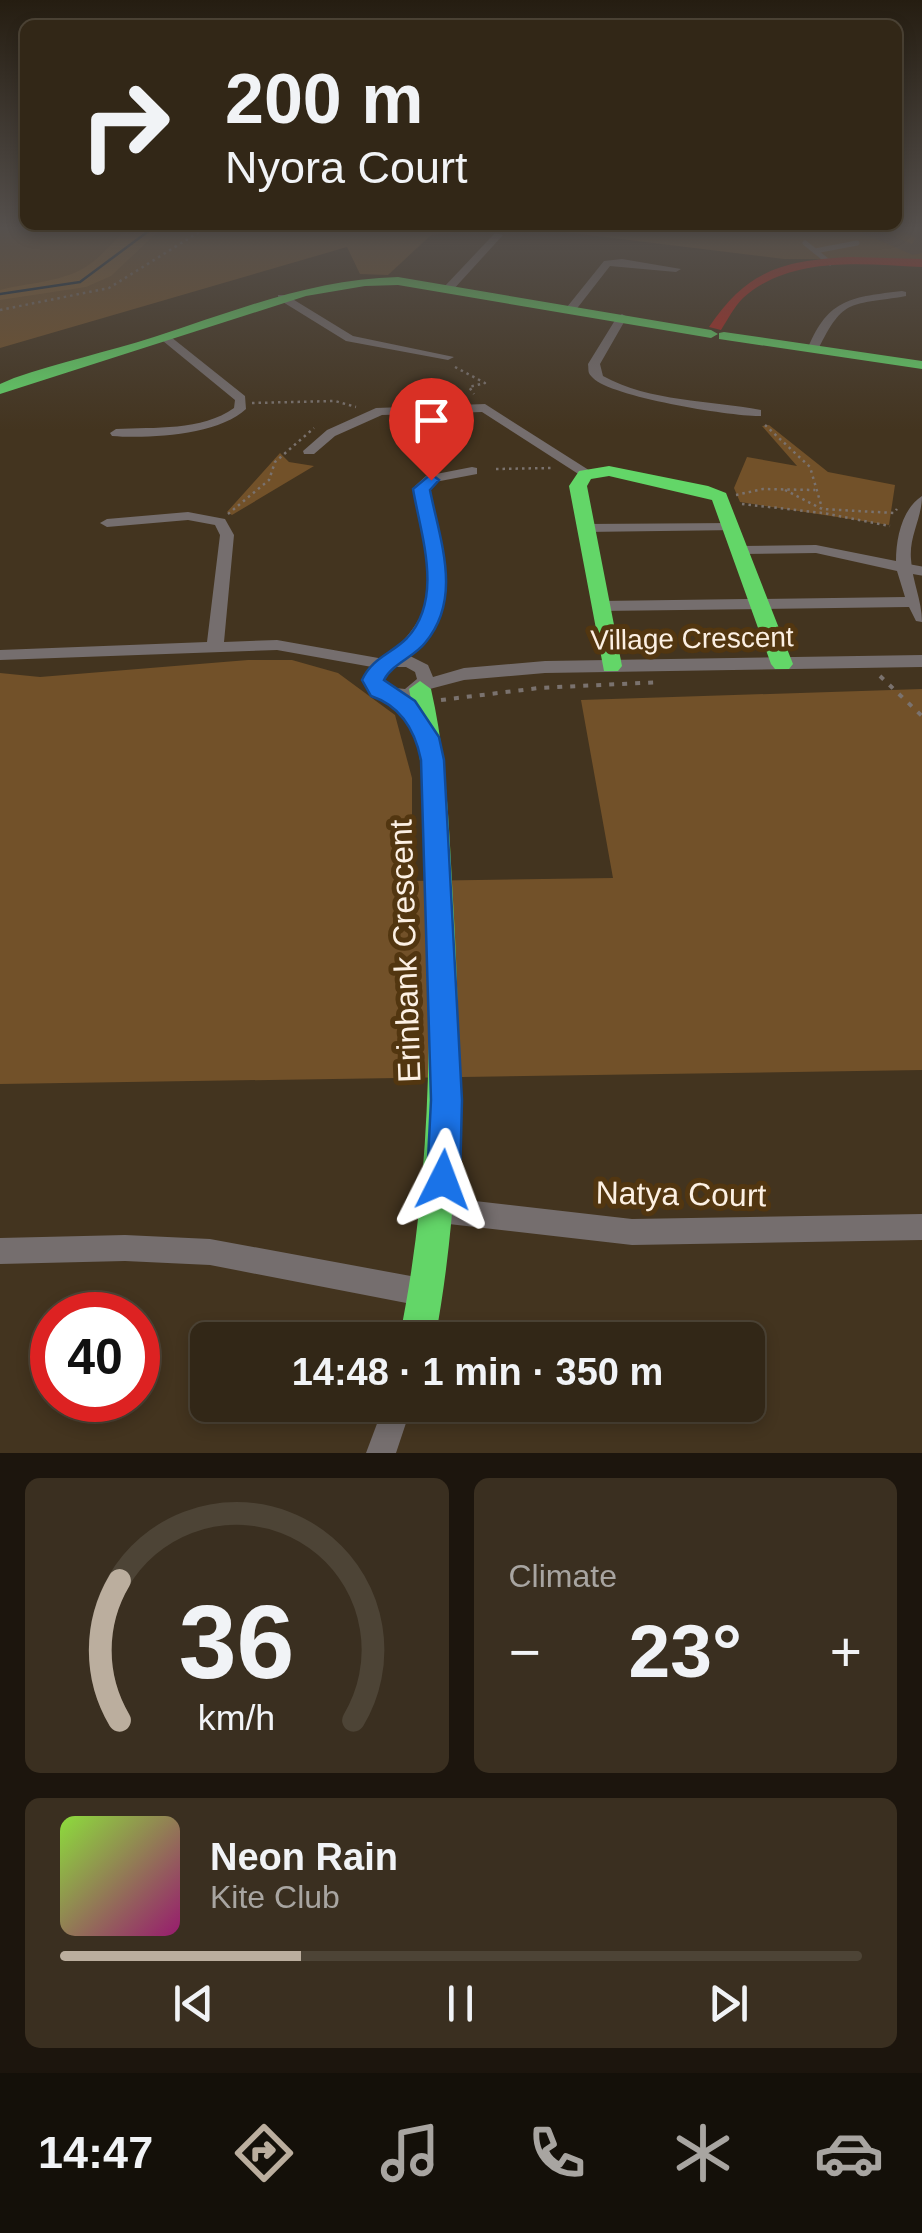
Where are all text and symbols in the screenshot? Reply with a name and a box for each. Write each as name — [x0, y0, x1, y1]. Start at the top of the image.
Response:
icon: right — [60, 60, 190, 190]
text: 200 m — [225, 60, 423, 138]
text: Nyora Court — [225, 142, 468, 193]
pin — [389, 378, 474, 481]
icon: arrive — [404, 393, 459, 448]
street label: Village Crescent — [590, 621, 794, 656]
street label: Erinbank Crescent — [382, 819, 428, 1083]
position arrow — [391, 1128, 495, 1232]
street label: Natya Court — [595, 1175, 767, 1213]
speed limit sign: 40 — [30, 1292, 160, 1422]
text: 14:48 · 1 min · 350 m — [292, 1351, 663, 1393]
text: Climate — [509, 1558, 617, 1594]
text: 36 — [179, 1584, 295, 1700]
text: 23° — [629, 1609, 742, 1693]
text: − — [509, 1621, 541, 1683]
text: + — [830, 1621, 862, 1683]
text: km/h — [198, 1698, 275, 1738]
text: Neon Rain — [210, 1836, 398, 1878]
text: Kite Club — [210, 1879, 340, 1915]
icon: previous — [166, 1976, 221, 2031]
icon: pause — [433, 1976, 488, 2031]
icon: next — [701, 1976, 756, 2031]
icon: directions — [229, 2118, 299, 2188]
icon: music — [375, 2118, 445, 2188]
icon: phone — [522, 2118, 592, 2188]
icon: climate — [668, 2118, 738, 2188]
icon: car — [814, 2118, 884, 2188]
text: 14:47 — [38, 2127, 153, 2178]

